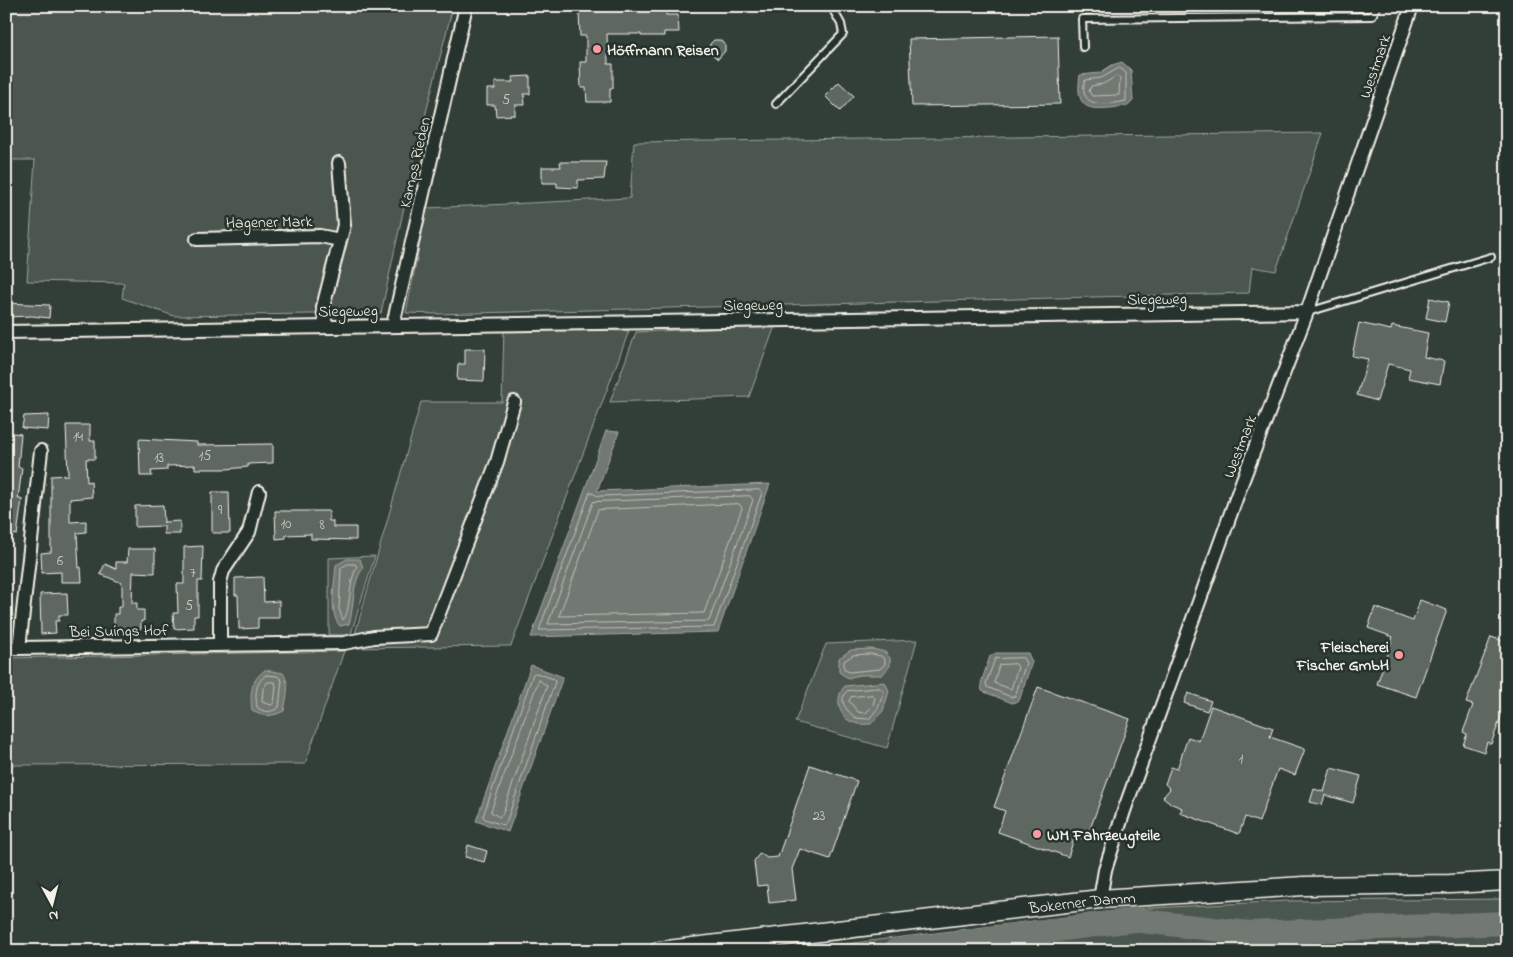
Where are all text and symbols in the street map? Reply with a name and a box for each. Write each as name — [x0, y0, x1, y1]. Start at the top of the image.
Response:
street label: Westmark — [1354, 31, 1398, 102]
place label: Höffmann Reisen — [607, 39, 719, 63]
marker: Höffmann Reisen — [591, 43, 603, 55]
house number: 5 — [502, 90, 510, 111]
street label: Kamps Rieden — [394, 115, 438, 210]
street label: Hagener Mark — [226, 210, 314, 236]
street label: Siegeweg — [1127, 287, 1187, 313]
street label: Siegeweg — [723, 293, 783, 319]
street label: Siegeweg — [318, 299, 378, 325]
street label: Westmark — [1218, 411, 1264, 482]
house number: 14 — [73, 427, 83, 448]
house number: 15 — [199, 446, 211, 467]
house number: 13 — [154, 448, 164, 469]
house number: 9 — [218, 500, 223, 521]
house number: 10 — [281, 514, 291, 535]
house number: 8 — [319, 515, 325, 536]
house number: 6 — [57, 551, 63, 572]
house number: 7 — [190, 563, 196, 584]
house number: 5 — [185, 596, 193, 617]
street label: Bei Suings Hof — [68, 619, 169, 645]
place label: Fleischerei Fischer GmbH — [1296, 636, 1389, 678]
marker: Fleischerei Fischer GmbH — [1393, 649, 1405, 661]
house number: 1 — [1239, 749, 1244, 770]
house number: 23 — [813, 806, 826, 827]
place label: WM Fahrzeugteile — [1047, 824, 1161, 849]
marker: WM Fahrzeugteile — [1031, 828, 1043, 840]
north arrow — [28, 880, 78, 930]
street label: Bokerner Damm — [1027, 887, 1136, 921]
text: N — [47, 904, 59, 926]

